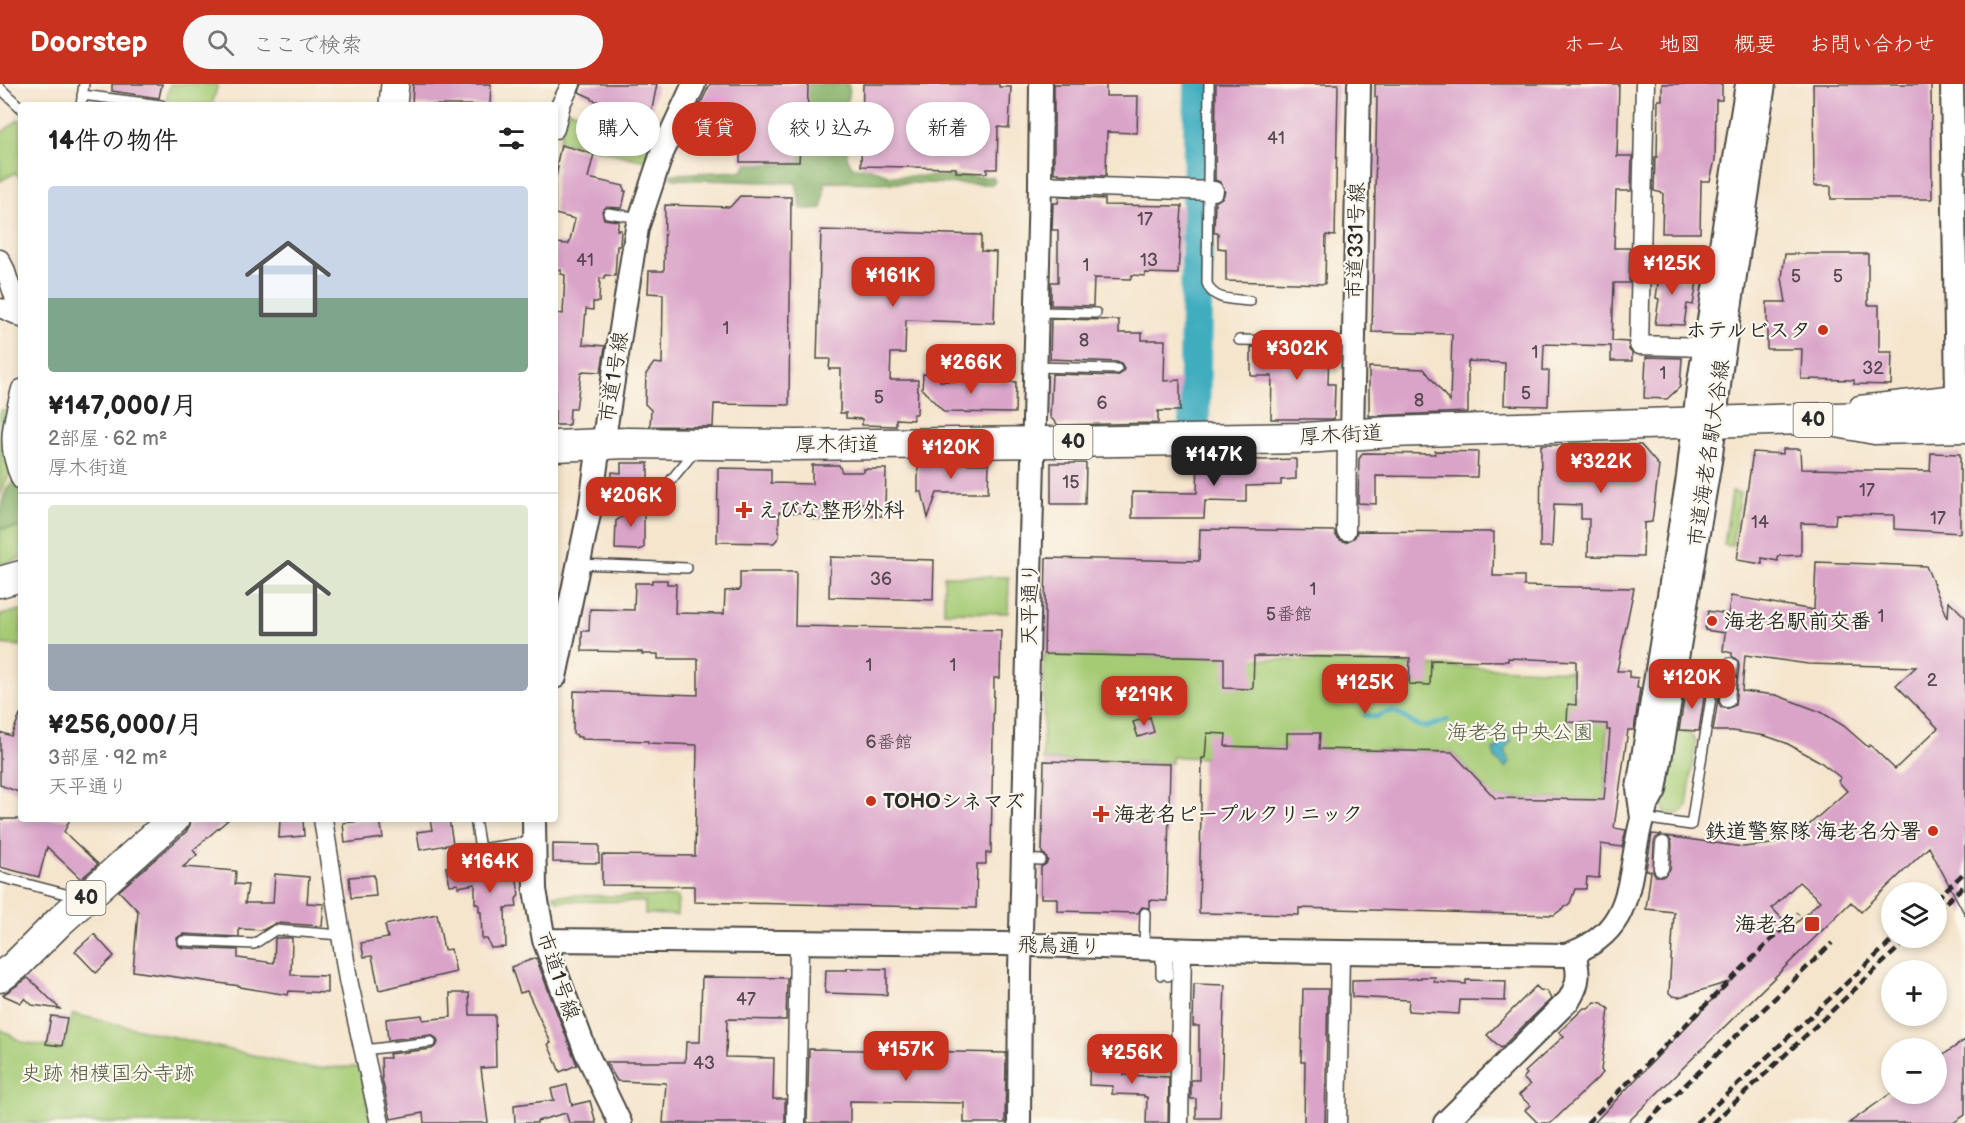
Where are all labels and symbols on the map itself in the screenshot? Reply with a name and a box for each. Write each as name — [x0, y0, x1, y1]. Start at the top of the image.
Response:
house number: 41 — [1267, 128, 1285, 149]
street label: 市道331号線 — [1342, 182, 1370, 300]
house number: 17 — [1137, 209, 1153, 230]
pin: ¥125K — [1630, 245, 1714, 296]
house number: 41 — [576, 250, 594, 271]
house number: 13 — [1140, 250, 1158, 271]
house number: 1 — [1083, 255, 1089, 276]
pin: ¥161K — [851, 257, 935, 308]
house number: 5 — [1791, 266, 1801, 287]
house number: 5 — [1833, 266, 1843, 287]
house number: 1 — [723, 318, 729, 339]
place label: ホテルビスタ — [1686, 318, 1811, 343]
marker: ホテルビスタ — [1816, 323, 1830, 337]
street label: 市道1号線 — [594, 330, 634, 424]
house number: 8 — [1079, 330, 1089, 351]
pin: ¥302K — [1255, 330, 1339, 381]
house number: 1 — [1532, 342, 1538, 363]
pin: ¥266K — [929, 344, 1013, 395]
street label: 市道海老名駅大谷線 — [1683, 358, 1735, 548]
house number: 32 — [1862, 358, 1884, 379]
house number: 1 — [1660, 363, 1666, 384]
house number: 5 — [1521, 383, 1531, 404]
house number: 5 — [874, 387, 884, 408]
house number: 8 — [1414, 390, 1424, 411]
house number: 6 — [1097, 393, 1108, 414]
road number: 40 — [1794, 403, 1832, 437]
street label: 厚木街道 — [1298, 420, 1384, 450]
road number: 40 — [1054, 425, 1092, 459]
pin: ¥120K — [909, 429, 993, 480]
street label: 厚木街道 — [795, 432, 879, 457]
pin: ¥147K — [1172, 436, 1256, 487]
pin: ¥322K — [1559, 443, 1643, 494]
house number: 15 — [1062, 472, 1080, 493]
pin: ¥206K — [589, 477, 673, 528]
house number: 17 — [1859, 480, 1875, 501]
place label: えびな整形外科 — [758, 498, 905, 523]
marker: えびな整形外科 — [735, 501, 753, 519]
house number: 17 — [1930, 508, 1946, 529]
house number: 14 — [1751, 512, 1769, 533]
street label: 天平通り — [1017, 562, 1043, 646]
house number: 36 — [870, 569, 892, 590]
house number: 1 — [1310, 579, 1316, 600]
house number: 5番館 — [1266, 604, 1312, 625]
house number: 1 — [1878, 606, 1884, 627]
place label: 海老名駅前交番 — [1724, 609, 1871, 634]
marker: 海老名駅前交番 — [1705, 614, 1719, 628]
house number: 1 — [866, 655, 872, 676]
house number: 1 — [950, 655, 956, 676]
pin: ¥120K — [1650, 659, 1734, 710]
pin: ¥125K — [1323, 664, 1407, 715]
house number: 2 — [1927, 670, 1938, 691]
pin: ¥219K — [1102, 676, 1186, 727]
park label: 海老名中央公園 — [1447, 720, 1594, 745]
house number: 6番館 — [866, 732, 913, 753]
place label: TOHOシネマズ — [883, 789, 1025, 814]
marker: TOHOシネマズ — [864, 794, 878, 808]
place label: 海老名ピープルクリニック — [1114, 802, 1363, 827]
marker: 海老名ピープルクリニック — [1092, 805, 1110, 823]
place label: 鉄道警察隊 海老名分署 — [1705, 819, 1921, 844]
marker: 鉄道警察隊 海老名分署 — [1926, 824, 1940, 838]
pin: ¥164K — [448, 843, 532, 894]
road number: 40 — [66, 881, 106, 915]
place label: 海老名 — [1735, 912, 1798, 937]
marker: 海老名 — [1803, 915, 1821, 933]
street label: 市道1号線 — [531, 928, 585, 1024]
street label: 飛鳥通り — [1017, 932, 1101, 960]
house number: 47 — [736, 989, 756, 1010]
pin: ¥157K — [864, 1031, 948, 1082]
pin: ¥256K — [1090, 1034, 1174, 1085]
house number: 43 — [693, 1053, 715, 1074]
park label: 史跡 相模国分寺跡 — [21, 1061, 195, 1086]

